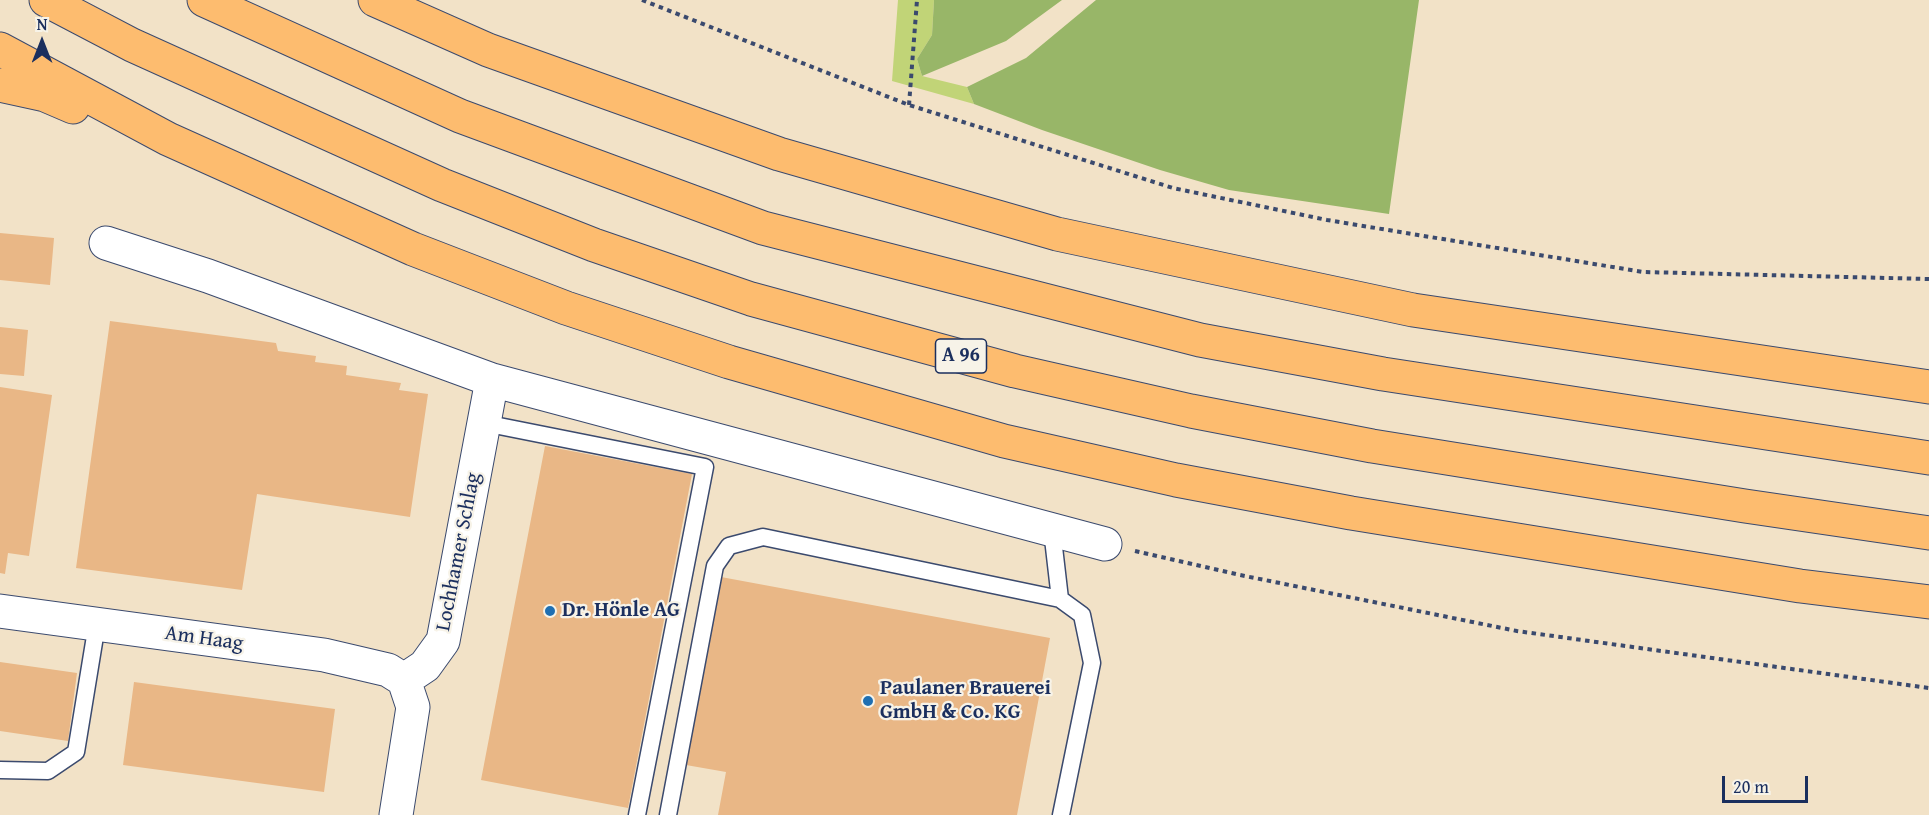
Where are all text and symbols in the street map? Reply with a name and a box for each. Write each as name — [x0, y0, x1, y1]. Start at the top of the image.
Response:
north arrow — [12, 12, 72, 72]
text: N — [37, 12, 47, 36]
road number: A 96 — [936, 339, 986, 373]
street label: Lochhamer Schlag — [431, 471, 487, 633]
place label: Dr. Hönle AG — [562, 598, 680, 624]
marker: Dr. Hönle AG — [543, 604, 557, 618]
street label: Am Haag — [163, 621, 245, 657]
place label: Paulaner Brauerei GmbH & Co. KG — [880, 676, 1051, 726]
marker: Paulaner Brauerei GmbH & Co. KG — [861, 694, 875, 708]
scale bar — [1725, 764, 1810, 802]
text: 20 m — [1733, 773, 1769, 800]

